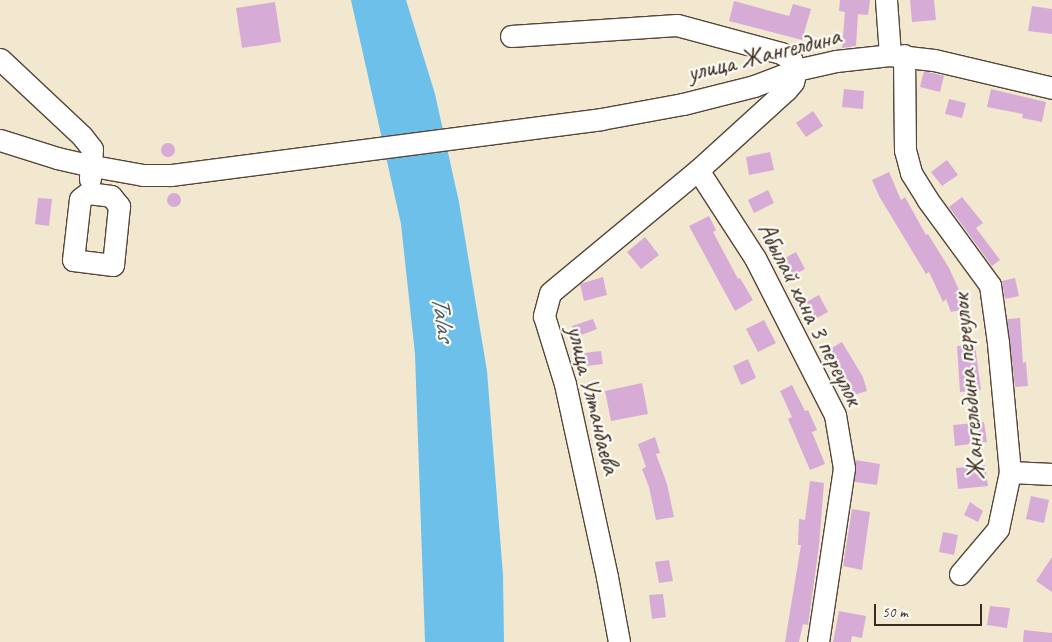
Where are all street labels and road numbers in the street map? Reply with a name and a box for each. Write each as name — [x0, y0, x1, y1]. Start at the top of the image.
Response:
street label: улица Жангелдина — [684, 21, 844, 89]
street label: Абылай хана 3 переулок — [751, 218, 869, 410]
street label: Жангельдина переулок — [946, 293, 992, 481]
street label: улица Ултанбаева — [560, 321, 626, 479]

